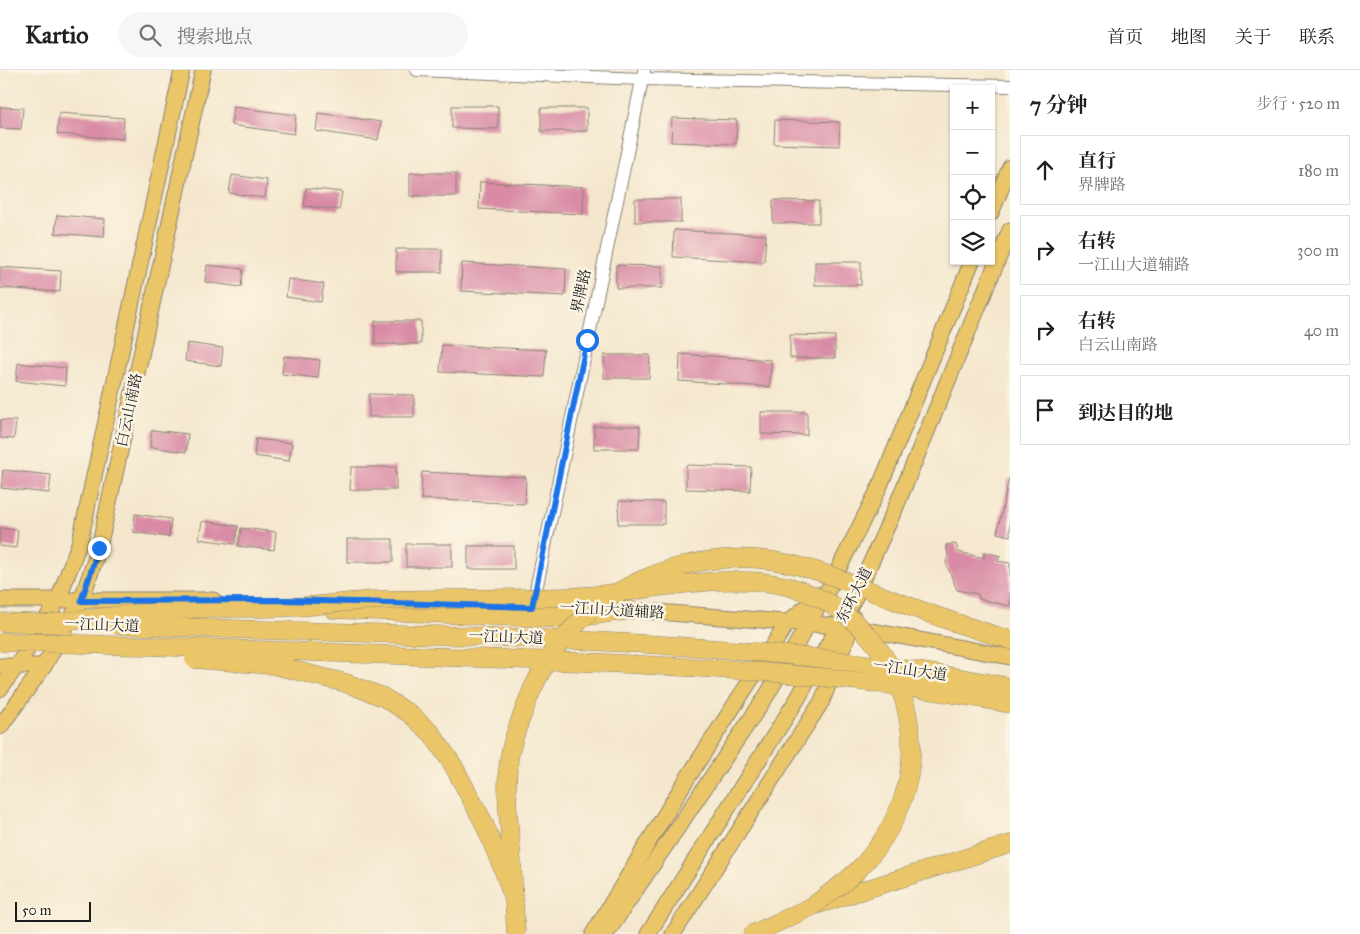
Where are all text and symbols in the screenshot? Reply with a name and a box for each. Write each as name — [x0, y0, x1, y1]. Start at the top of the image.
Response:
search box — [118, 12, 468, 57]
text: Kartio — [25, 20, 88, 50]
icon: search — [136, 21, 164, 49]
text: 搜索地点 — [176, 25, 252, 48]
text: 首页 — [1107, 26, 1143, 48]
text: 地图 — [1171, 26, 1207, 48]
text: 关于 — [1235, 26, 1271, 48]
text: 联系 — [1299, 26, 1335, 48]
map controls — [950, 85, 995, 265]
button: + — [950, 85, 995, 130]
text: 7 分钟 — [1030, 92, 1088, 118]
text: 步行 · 520 m — [1256, 94, 1340, 113]
button: − — [950, 130, 995, 175]
text: 直行 — [1078, 149, 1116, 172]
icon: ahead — [1031, 156, 1059, 184]
text: 180 m — [1298, 161, 1339, 180]
button: locate — [950, 175, 995, 220]
text: 界牌路 — [1078, 175, 1126, 194]
button: layers — [950, 220, 995, 265]
text: 右转 — [1078, 229, 1116, 252]
icon: right — [1031, 236, 1059, 264]
text: 300 m — [1297, 241, 1339, 260]
text: 一江山大道辅路 — [1078, 255, 1190, 274]
street label: 界牌路 — [568, 267, 594, 315]
text: 右转 — [1078, 309, 1116, 332]
icon: right — [1031, 316, 1059, 344]
text: 40 m — [1304, 321, 1339, 340]
route start — [576, 329, 599, 352]
text: 白云山南路 — [1078, 335, 1158, 354]
street label: 白云山南路 — [112, 371, 146, 449]
icon: arrive — [1031, 396, 1059, 424]
text: 到达目的地 — [1078, 401, 1173, 424]
route end — [88, 537, 111, 560]
street label: 东环大道 — [832, 564, 876, 626]
street label: 一江山大道辅路 — [559, 598, 665, 622]
street label: 一江山大道 — [64, 615, 140, 635]
street label: 一江山大道 — [468, 627, 544, 647]
street label: 一江山大道 — [872, 656, 948, 684]
scale bar — [15, 899, 91, 922]
text: 50 m — [22, 902, 51, 919]

